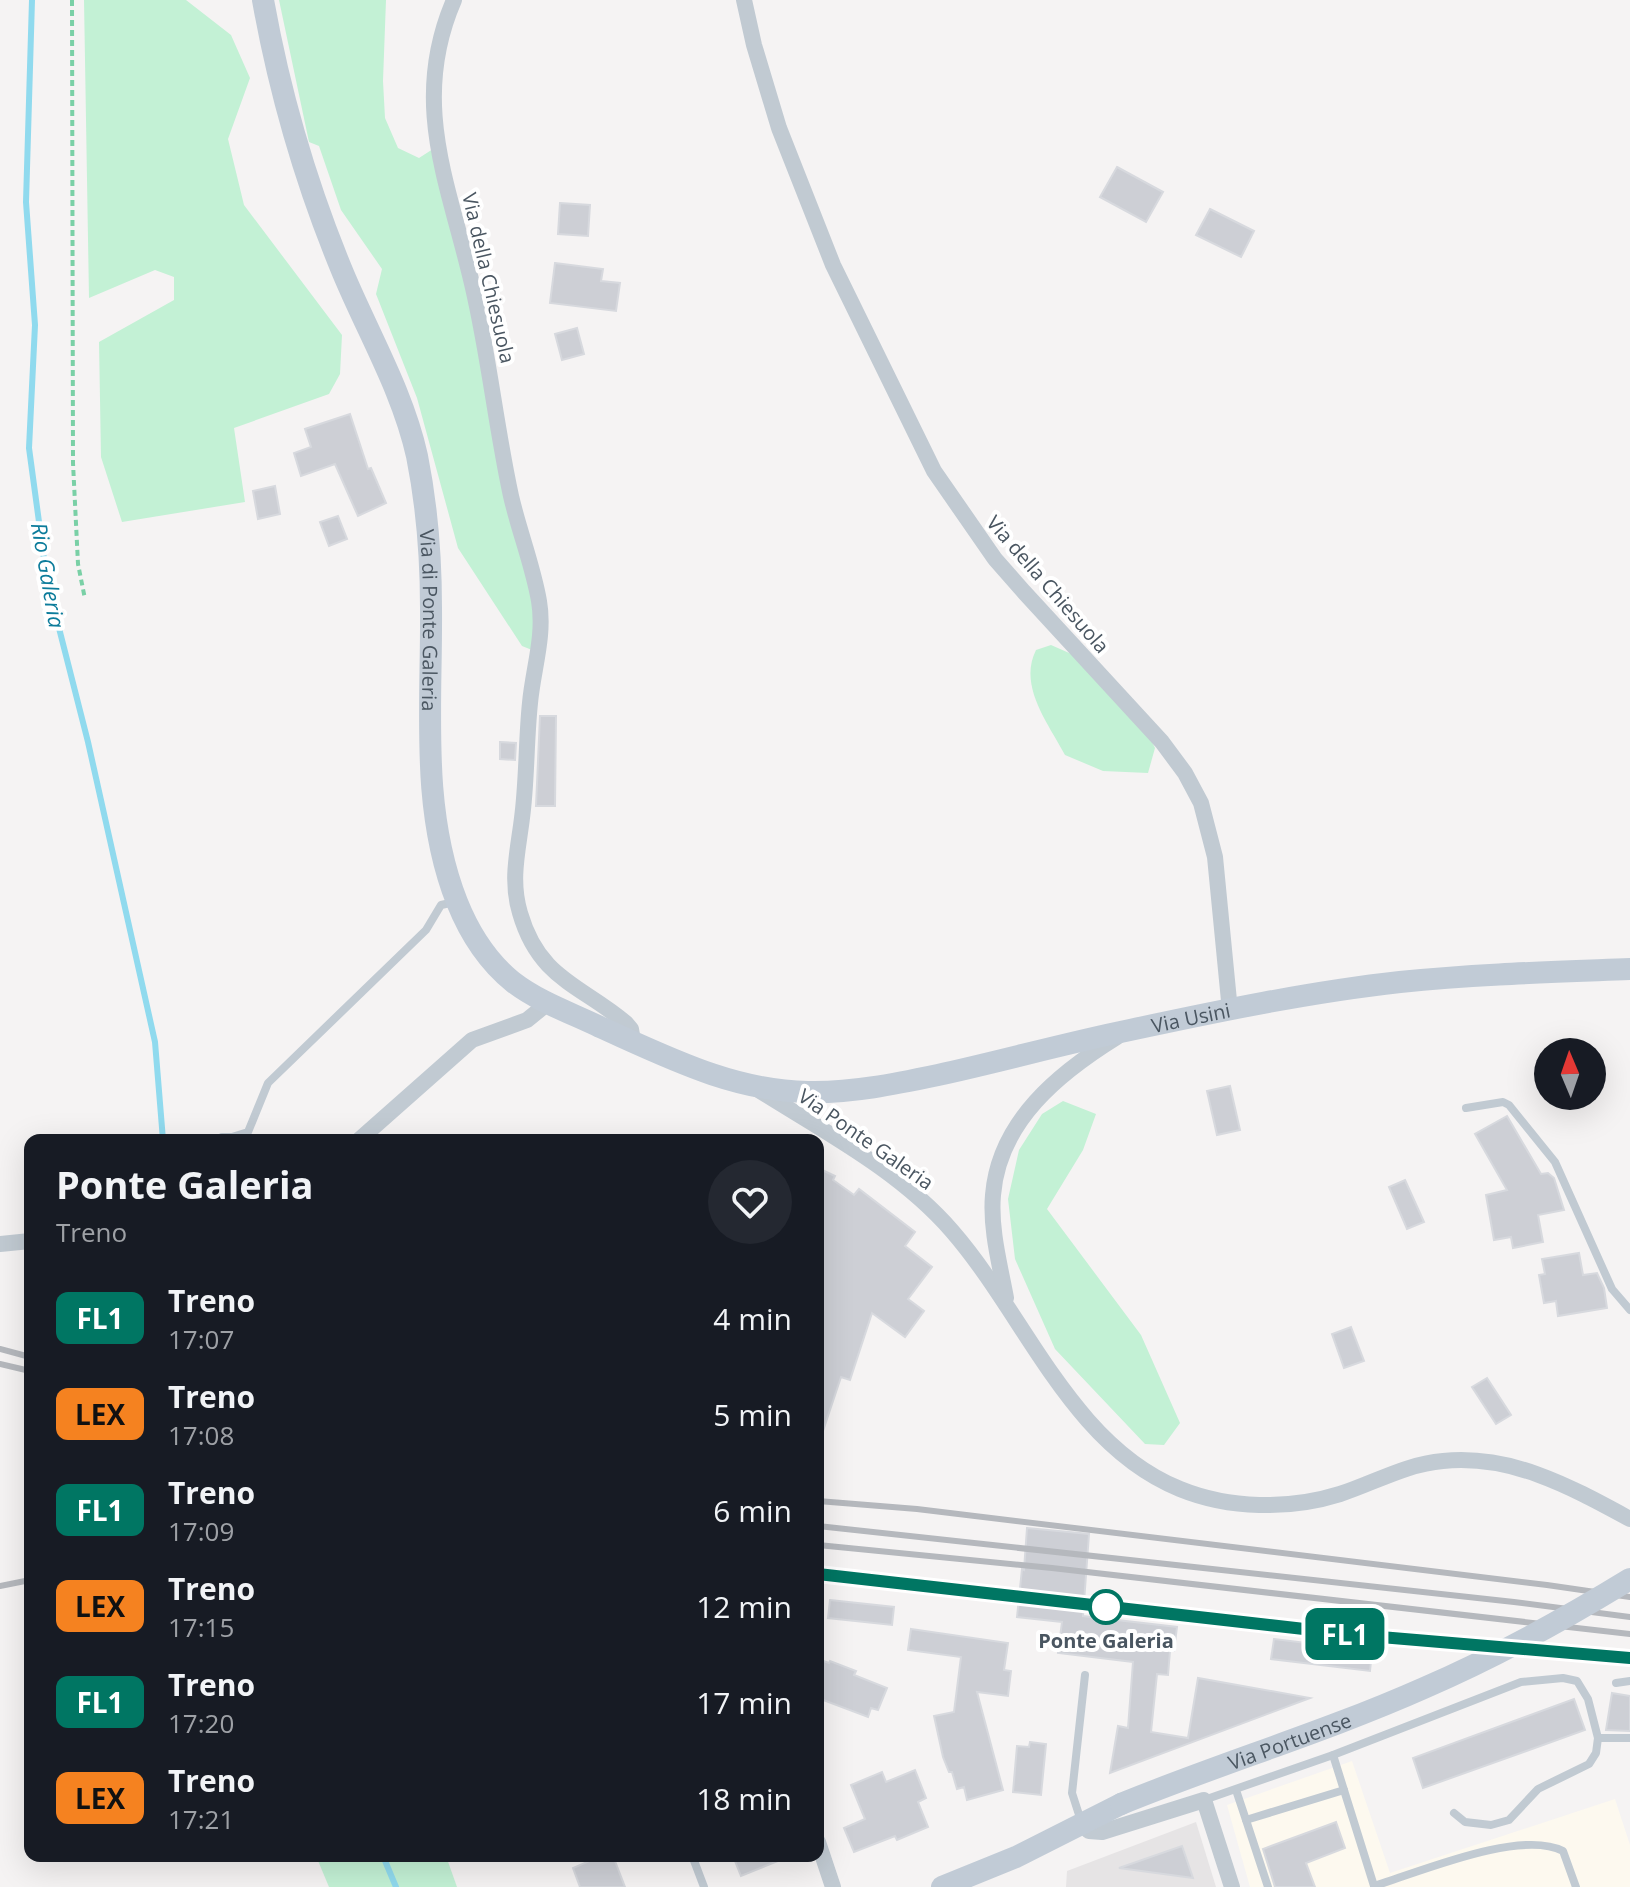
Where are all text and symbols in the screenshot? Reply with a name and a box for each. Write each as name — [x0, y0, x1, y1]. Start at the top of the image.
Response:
street label: Via della Chiesuola — [456, 190, 522, 366]
street label: Via della Chiesuola — [981, 509, 1115, 659]
water label: Rio Galeria — [25, 520, 73, 630]
street label: Via di Ponte Galeria — [414, 528, 445, 711]
street label: Via Usini — [1149, 996, 1233, 1039]
north arrow — [1534, 1038, 1606, 1110]
map controls — [1534, 1038, 1606, 1110]
street label: Via Ponte Galeria — [793, 1082, 939, 1196]
text: Ponte Galeria — [56, 1158, 314, 1210]
button: heart — [708, 1160, 792, 1244]
text: Treno — [56, 1214, 127, 1250]
text: Treno — [168, 1280, 255, 1321]
text: 4 min — [713, 1298, 792, 1339]
text: FL1 — [76, 1299, 124, 1337]
text: 17:07 — [168, 1321, 234, 1357]
text: Treno — [168, 1376, 255, 1417]
text: 5 min — [713, 1394, 792, 1435]
text: LEX — [75, 1395, 125, 1433]
text: 17:08 — [168, 1417, 234, 1453]
text: Treno — [168, 1472, 255, 1513]
text: 6 min — [713, 1490, 792, 1531]
text: FL1 — [76, 1491, 124, 1529]
text: 17:09 — [168, 1513, 234, 1549]
text: Treno — [168, 1568, 255, 1609]
text: 12 min — [696, 1586, 792, 1627]
text: LEX — [75, 1587, 125, 1625]
marker: Ponte Galeria — [1089, 1590, 1123, 1624]
line badge: FL1 — [1299, 1608, 1391, 1660]
text: 17:15 — [168, 1609, 234, 1645]
text: FL1 — [1321, 1615, 1369, 1653]
place label: Ponte Galeria — [1038, 1627, 1174, 1654]
text: Treno — [168, 1664, 255, 1705]
text: 17 min — [696, 1682, 792, 1723]
text: FL1 — [76, 1683, 124, 1721]
text: 17:20 — [168, 1705, 234, 1741]
street label: Via Portuense — [1224, 1706, 1355, 1776]
text: Treno — [168, 1760, 255, 1801]
text: 18 min — [696, 1778, 792, 1819]
text: LEX — [75, 1779, 125, 1817]
text: 17:21 — [168, 1801, 234, 1837]

